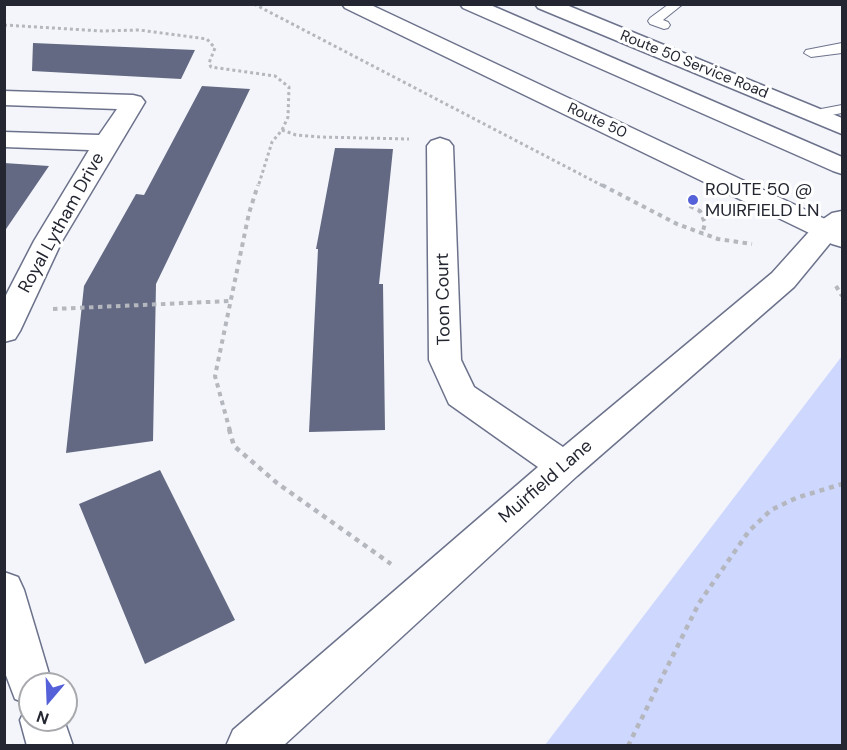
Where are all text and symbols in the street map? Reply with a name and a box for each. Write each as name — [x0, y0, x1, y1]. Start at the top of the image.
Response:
street label: Route 50 Service Road — [617, 27, 771, 103]
street label: Route 50 — [564, 99, 630, 143]
street label: Royal Lytham Drive — [14, 149, 110, 297]
place label: ROUTE 50 @ MUIRFIELD LN — [705, 179, 819, 222]
marker: ROUTE 50 @ MUIRFIELD LN — [686, 193, 700, 207]
street label: Toon Court — [432, 253, 456, 345]
street label: Muirfield Lane — [495, 436, 597, 528]
north arrow — [18, 672, 78, 732]
text: N — [34, 706, 52, 729]

